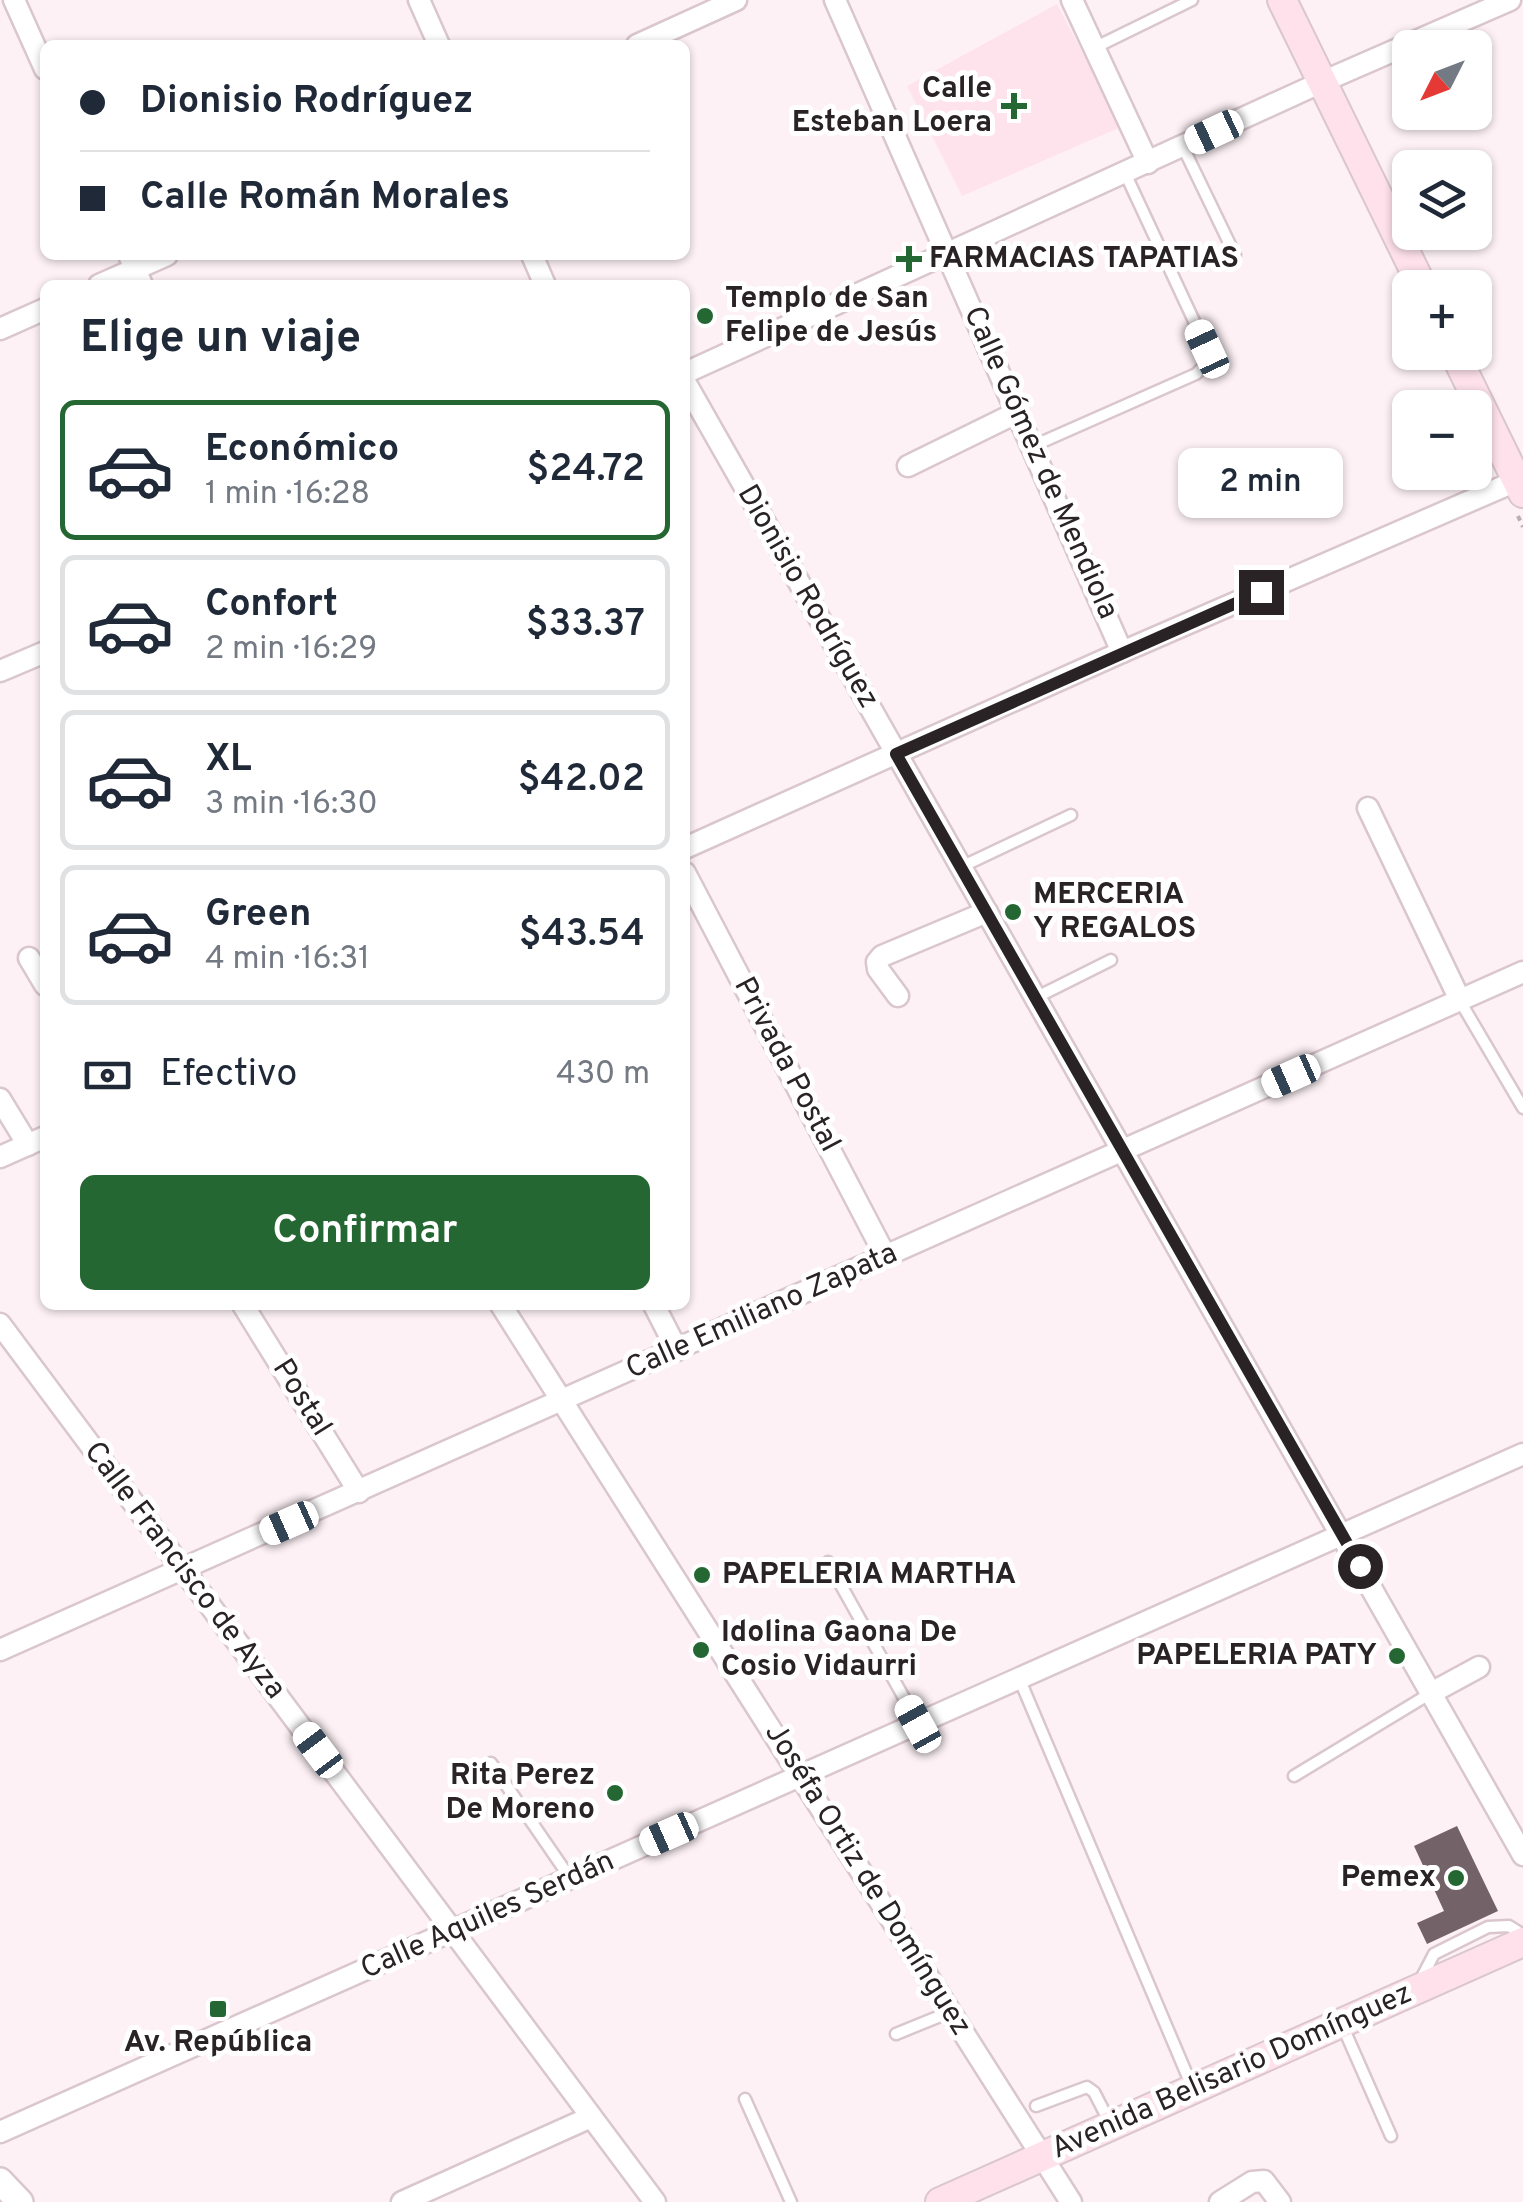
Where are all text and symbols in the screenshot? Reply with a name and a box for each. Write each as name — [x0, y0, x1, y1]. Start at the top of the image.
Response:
north arrow — [1392, 30, 1492, 130]
map controls — [1392, 30, 1492, 490]
place label: Calle Esteban Loera — [792, 71, 992, 142]
text: Dionisio Rodríguez — [140, 78, 473, 127]
marker: Calle Esteban Loera — [1001, 93, 1027, 119]
car — [1180, 106, 1248, 158]
button: layers — [1392, 150, 1492, 250]
text: Calle Román Morales — [140, 174, 510, 223]
place label: FARMACIAS TAPATIAS — [929, 241, 1239, 278]
marker: FARMACIAS TAPATIAS — [898, 248, 920, 270]
button: + — [1392, 270, 1492, 370]
place label: Templo de San Felipe de Jesús — [725, 281, 937, 352]
street label: Calle Gómez de Mendiola — [954, 301, 1126, 625]
marker: Templo de San Felipe de Jesús — [694, 305, 716, 327]
text: Elige un viaje — [80, 311, 361, 368]
car — [1181, 315, 1233, 383]
button: − — [1392, 390, 1492, 490]
icon: car — [85, 425, 175, 515]
text: Económico — [205, 426, 399, 475]
text: $24.72 — [527, 446, 645, 495]
callout: 2 min — [1178, 447, 1344, 517]
text: 2 min — [1219, 463, 1302, 503]
text: 1 min · 16:28 — [205, 475, 370, 515]
street label: Dionisio Rodríguez — [728, 479, 886, 715]
route end — [1239, 570, 1284, 615]
icon: car — [85, 580, 175, 670]
text: Confort — [205, 581, 338, 630]
text: $33.37 — [526, 601, 645, 650]
text: 2 min · 16:29 — [205, 630, 377, 670]
icon: car — [85, 735, 175, 825]
text: XL — [205, 736, 252, 785]
text: $42.02 — [518, 756, 645, 805]
text: 3 min · 16:30 — [205, 785, 378, 825]
place label: MERCERIA Y REGALOS — [1033, 877, 1196, 948]
icon: car — [85, 890, 175, 980]
text: Green — [205, 891, 311, 940]
marker: MERCERIA Y REGALOS — [1002, 901, 1024, 923]
text: $43.54 — [519, 911, 645, 960]
text: 4 min · 16:31 — [205, 940, 370, 980]
street label: Privada Postal — [724, 971, 848, 1159]
icon: cash — [80, 1048, 135, 1103]
car — [1257, 1050, 1325, 1102]
text: Efectivo — [160, 1051, 298, 1100]
text: 430 m — [556, 1055, 650, 1095]
button: Confirmar — [80, 1175, 650, 1290]
street label: Calle Emiliano Zapata — [621, 1236, 903, 1388]
street label: Postal — [263, 1353, 339, 1443]
street label: Calle Francisco de Ayza — [75, 1435, 293, 1707]
car — [255, 1497, 323, 1549]
route start — [1338, 1544, 1383, 1589]
place label: PAPELERIA MARTHA — [722, 1557, 1016, 1594]
marker: PAPELERIA MARTHA — [691, 1564, 713, 1586]
place label: Idolina Gaona De Cosio Vidaurri — [721, 1615, 957, 1686]
place label: PAPELERIA PATY — [1136, 1638, 1377, 1675]
marker: Idolina Gaona De Cosio Vidaurri — [690, 1639, 712, 1661]
marker: PAPELERIA PATY — [1386, 1645, 1408, 1667]
car — [890, 1690, 946, 1758]
car — [288, 1717, 348, 1783]
street label: Joséfa Ortiz de Domínguez — [755, 1717, 979, 2043]
place label: Rita Perez De Moreno — [445, 1758, 595, 1829]
marker: Rita Perez De Moreno — [604, 1782, 626, 1804]
car — [635, 1808, 703, 1860]
street label: Calle Aquiles Serdán — [356, 1843, 620, 1989]
place label: Pemex — [1341, 1860, 1436, 1897]
marker: Pemex — [1445, 1867, 1467, 1889]
street label: Avenida Belisario Domínguez — [1046, 1976, 1418, 2168]
marker: Av. República — [207, 1998, 229, 2020]
place label: Av. República — [124, 2025, 312, 2062]

